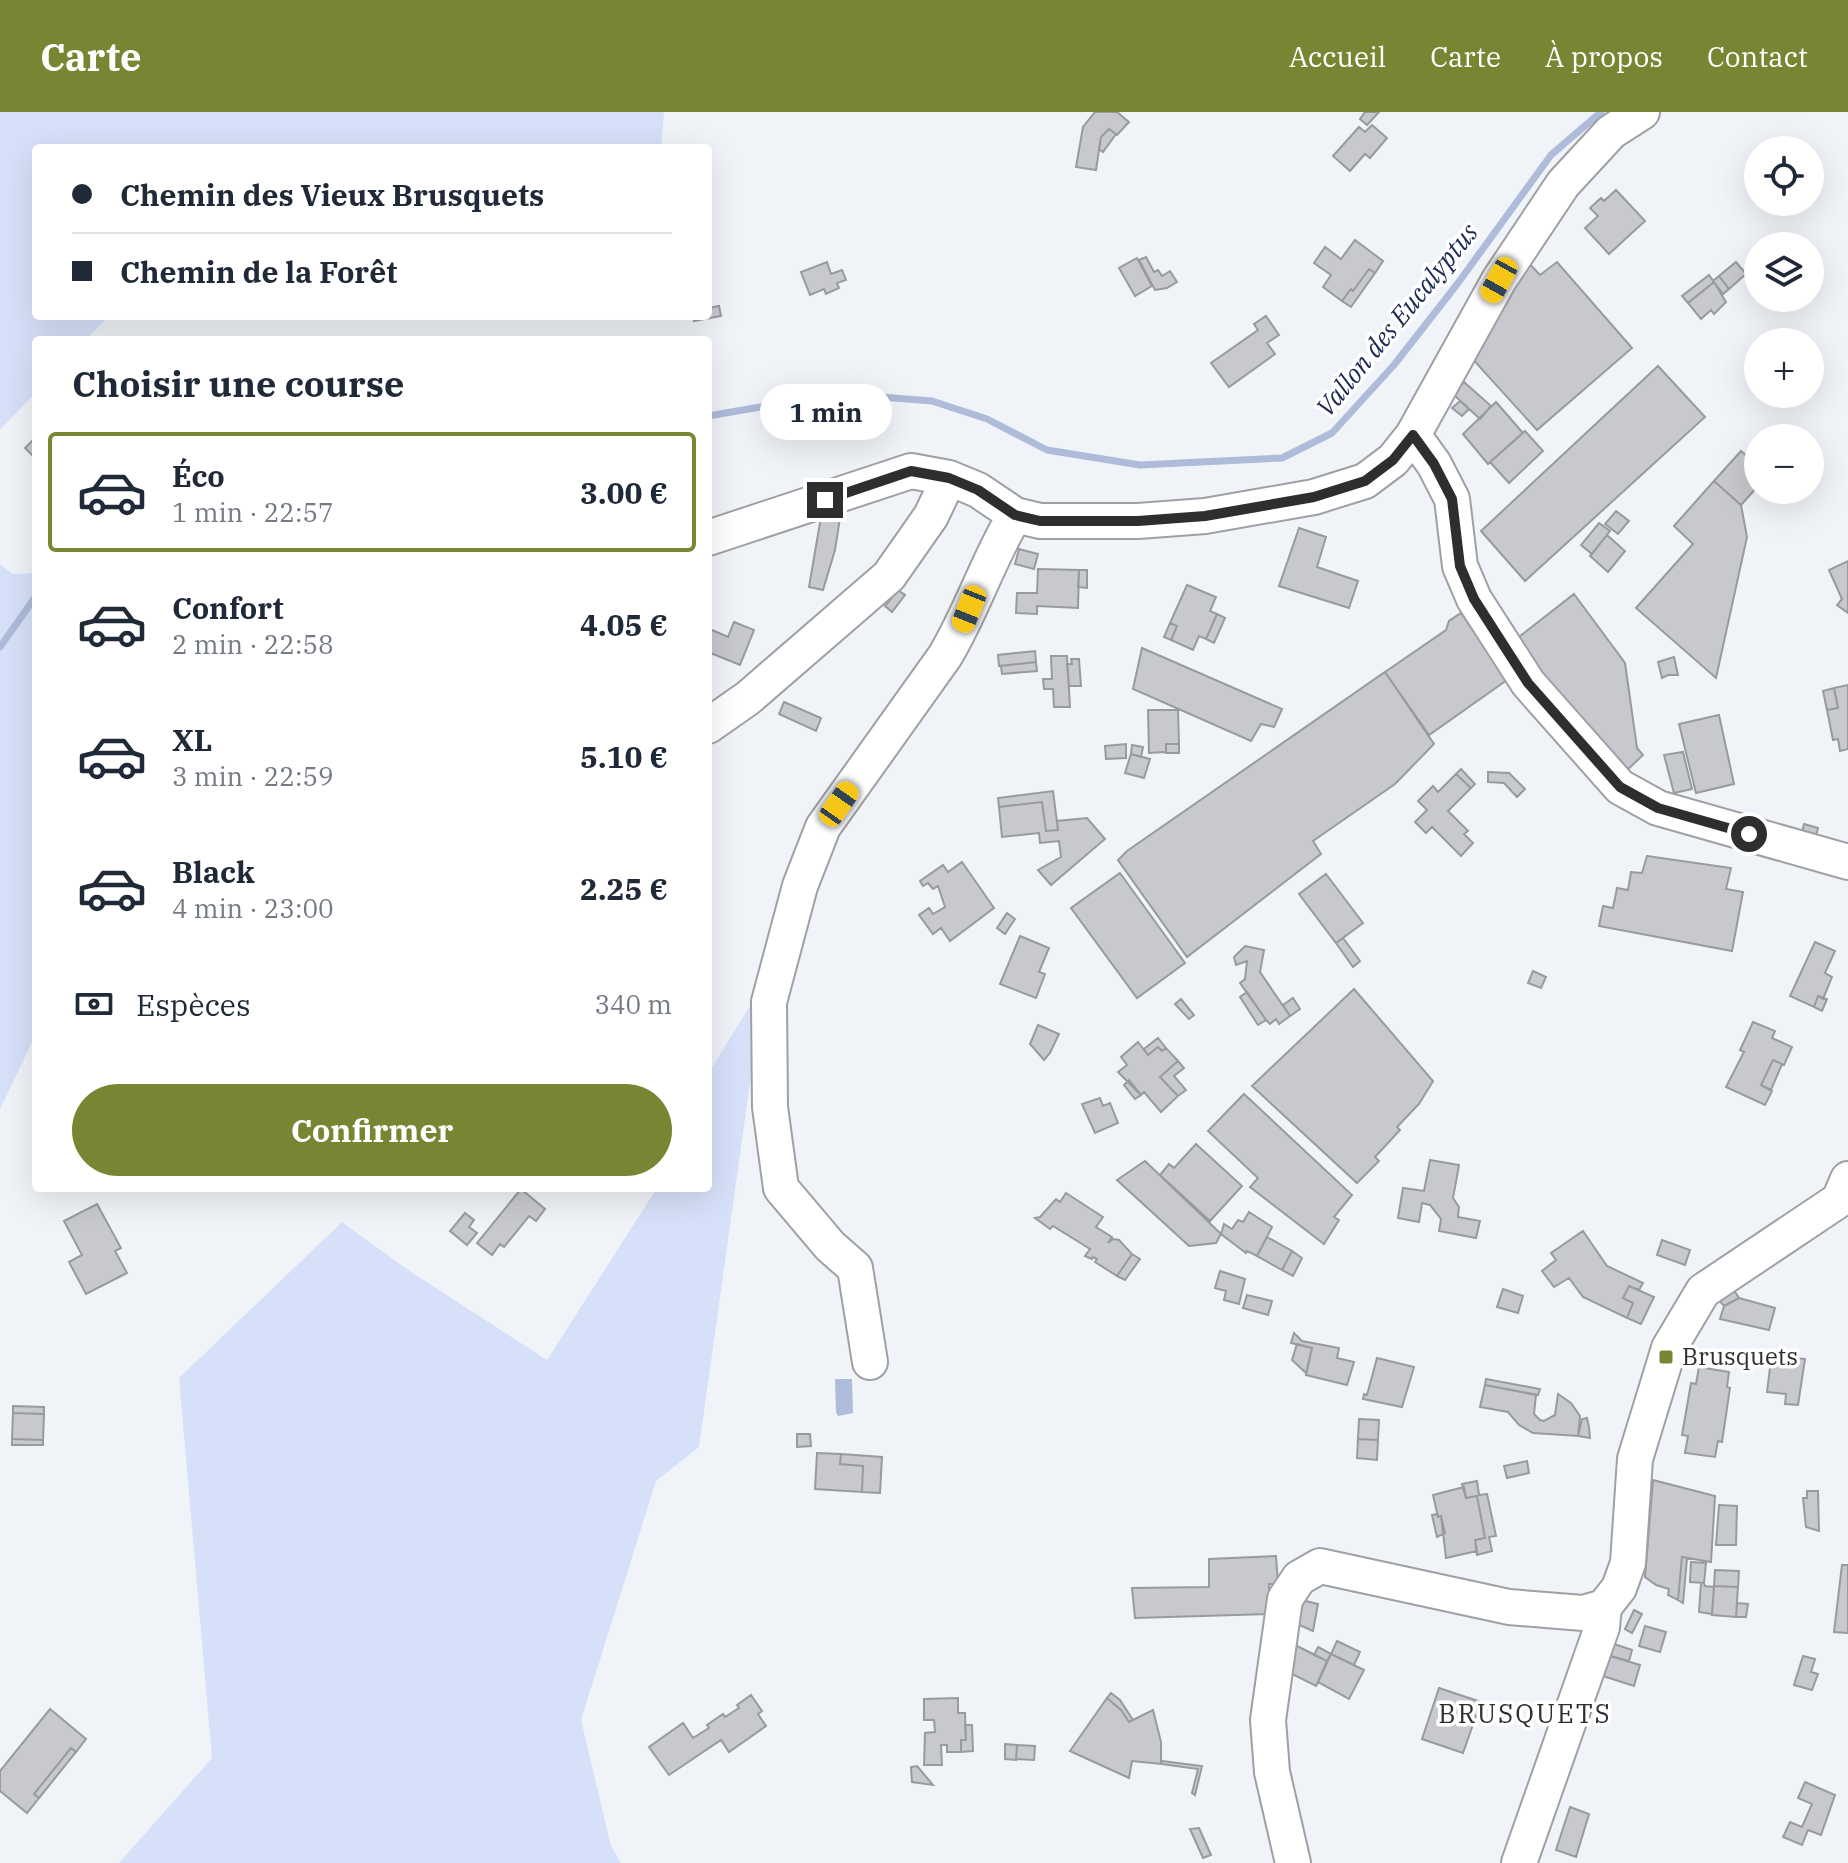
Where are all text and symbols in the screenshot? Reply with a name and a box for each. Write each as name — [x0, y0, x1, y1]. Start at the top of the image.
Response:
text: Carte — [40, 32, 142, 81]
text: Accueil — [1289, 38, 1386, 75]
text: Carte — [1430, 38, 1501, 75]
text: À propos — [1545, 38, 1663, 75]
text: Contact — [1707, 38, 1808, 75]
map controls — [1744, 136, 1824, 504]
button: locate — [1744, 136, 1824, 216]
text: Chemin des Vieux Brusquets — [120, 175, 544, 214]
water label: Vallon des Eucalyptus — [1308, 215, 1485, 423]
button: layers — [1744, 232, 1824, 312]
text: Chemin de la Forêt — [120, 252, 397, 291]
car — [1477, 253, 1521, 307]
button: + — [1744, 328, 1824, 408]
text: Choisir une course — [72, 360, 404, 407]
callout: 1 min — [759, 384, 891, 440]
text: 1 min — [790, 395, 862, 429]
button: − — [1744, 424, 1824, 504]
icon: car — [76, 456, 148, 528]
text: Éco — [172, 456, 225, 495]
text: 3.00 € — [580, 473, 668, 512]
route end — [807, 482, 843, 518]
text: 1 min · 22:57 — [172, 495, 334, 529]
car — [949, 582, 989, 636]
icon: car — [76, 588, 148, 660]
text: Confort — [172, 588, 284, 627]
text: 4.05 € — [580, 605, 668, 644]
text: 2 min · 22:58 — [172, 627, 334, 661]
icon: car — [76, 720, 148, 792]
text: XL — [172, 720, 212, 759]
text: 5.10 € — [580, 737, 668, 776]
text: 3 min · 22:59 — [172, 759, 334, 793]
car — [815, 777, 863, 831]
route start — [1731, 816, 1767, 852]
icon: car — [76, 852, 148, 924]
text: Black — [172, 852, 255, 891]
text: 2.25 € — [580, 869, 668, 908]
text: 4 min · 23:00 — [172, 891, 334, 925]
icon: cash — [72, 982, 116, 1026]
text: Espèces — [136, 985, 251, 1024]
text: 340 m — [594, 987, 672, 1021]
button: Confirmer — [72, 1084, 672, 1176]
place label: Brusquets — [1682, 1340, 1798, 1372]
marker: Brusquets — [1657, 1348, 1675, 1366]
district label: BRUSQUETS — [1438, 1696, 1612, 1730]

